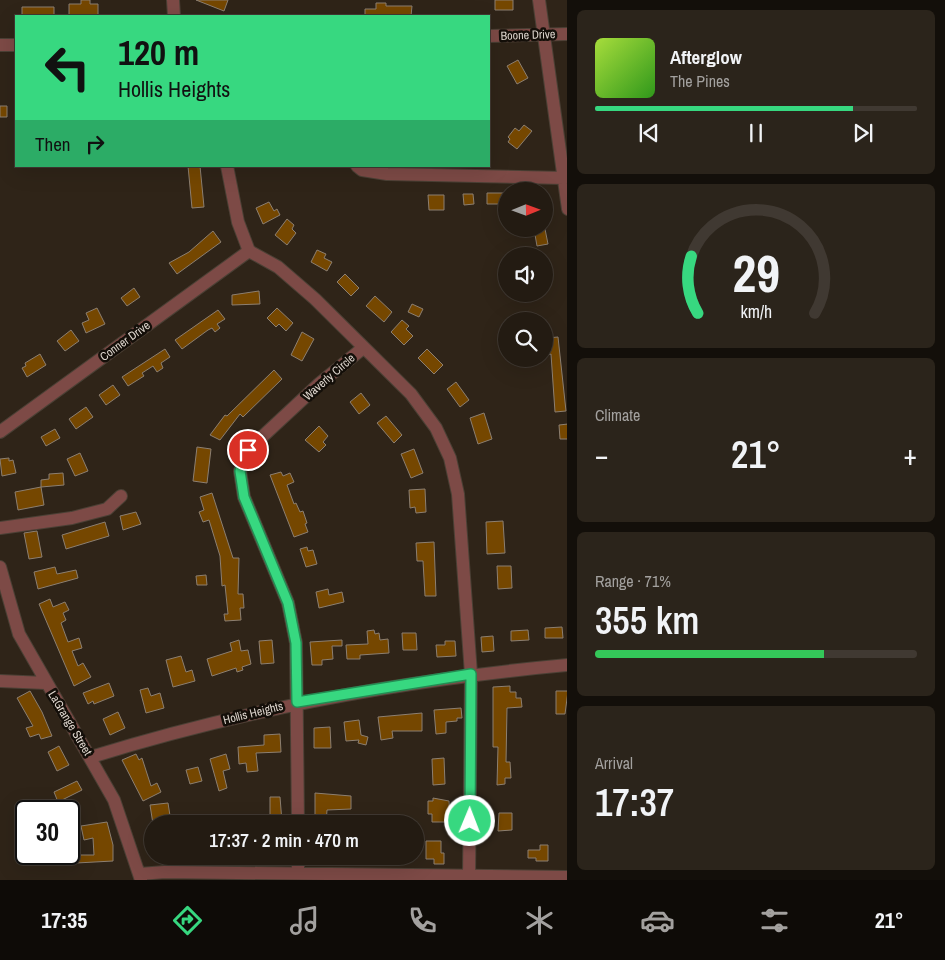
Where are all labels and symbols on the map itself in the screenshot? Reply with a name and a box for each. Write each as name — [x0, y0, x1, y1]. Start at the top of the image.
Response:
street label: Boone Drive — [500, 26, 556, 44]
north arrow — [498, 182, 552, 238]
street label: Conner Drive — [97, 317, 153, 365]
street label: Waverly Circle — [300, 350, 358, 404]
pin — [227, 429, 269, 471]
street label: LaGrange Street — [44, 688, 96, 759]
street label: Hollis Heights — [221, 698, 285, 728]
position arrow — [443, 794, 495, 846]
speed limit sign: 30 — [15, 800, 80, 865]

